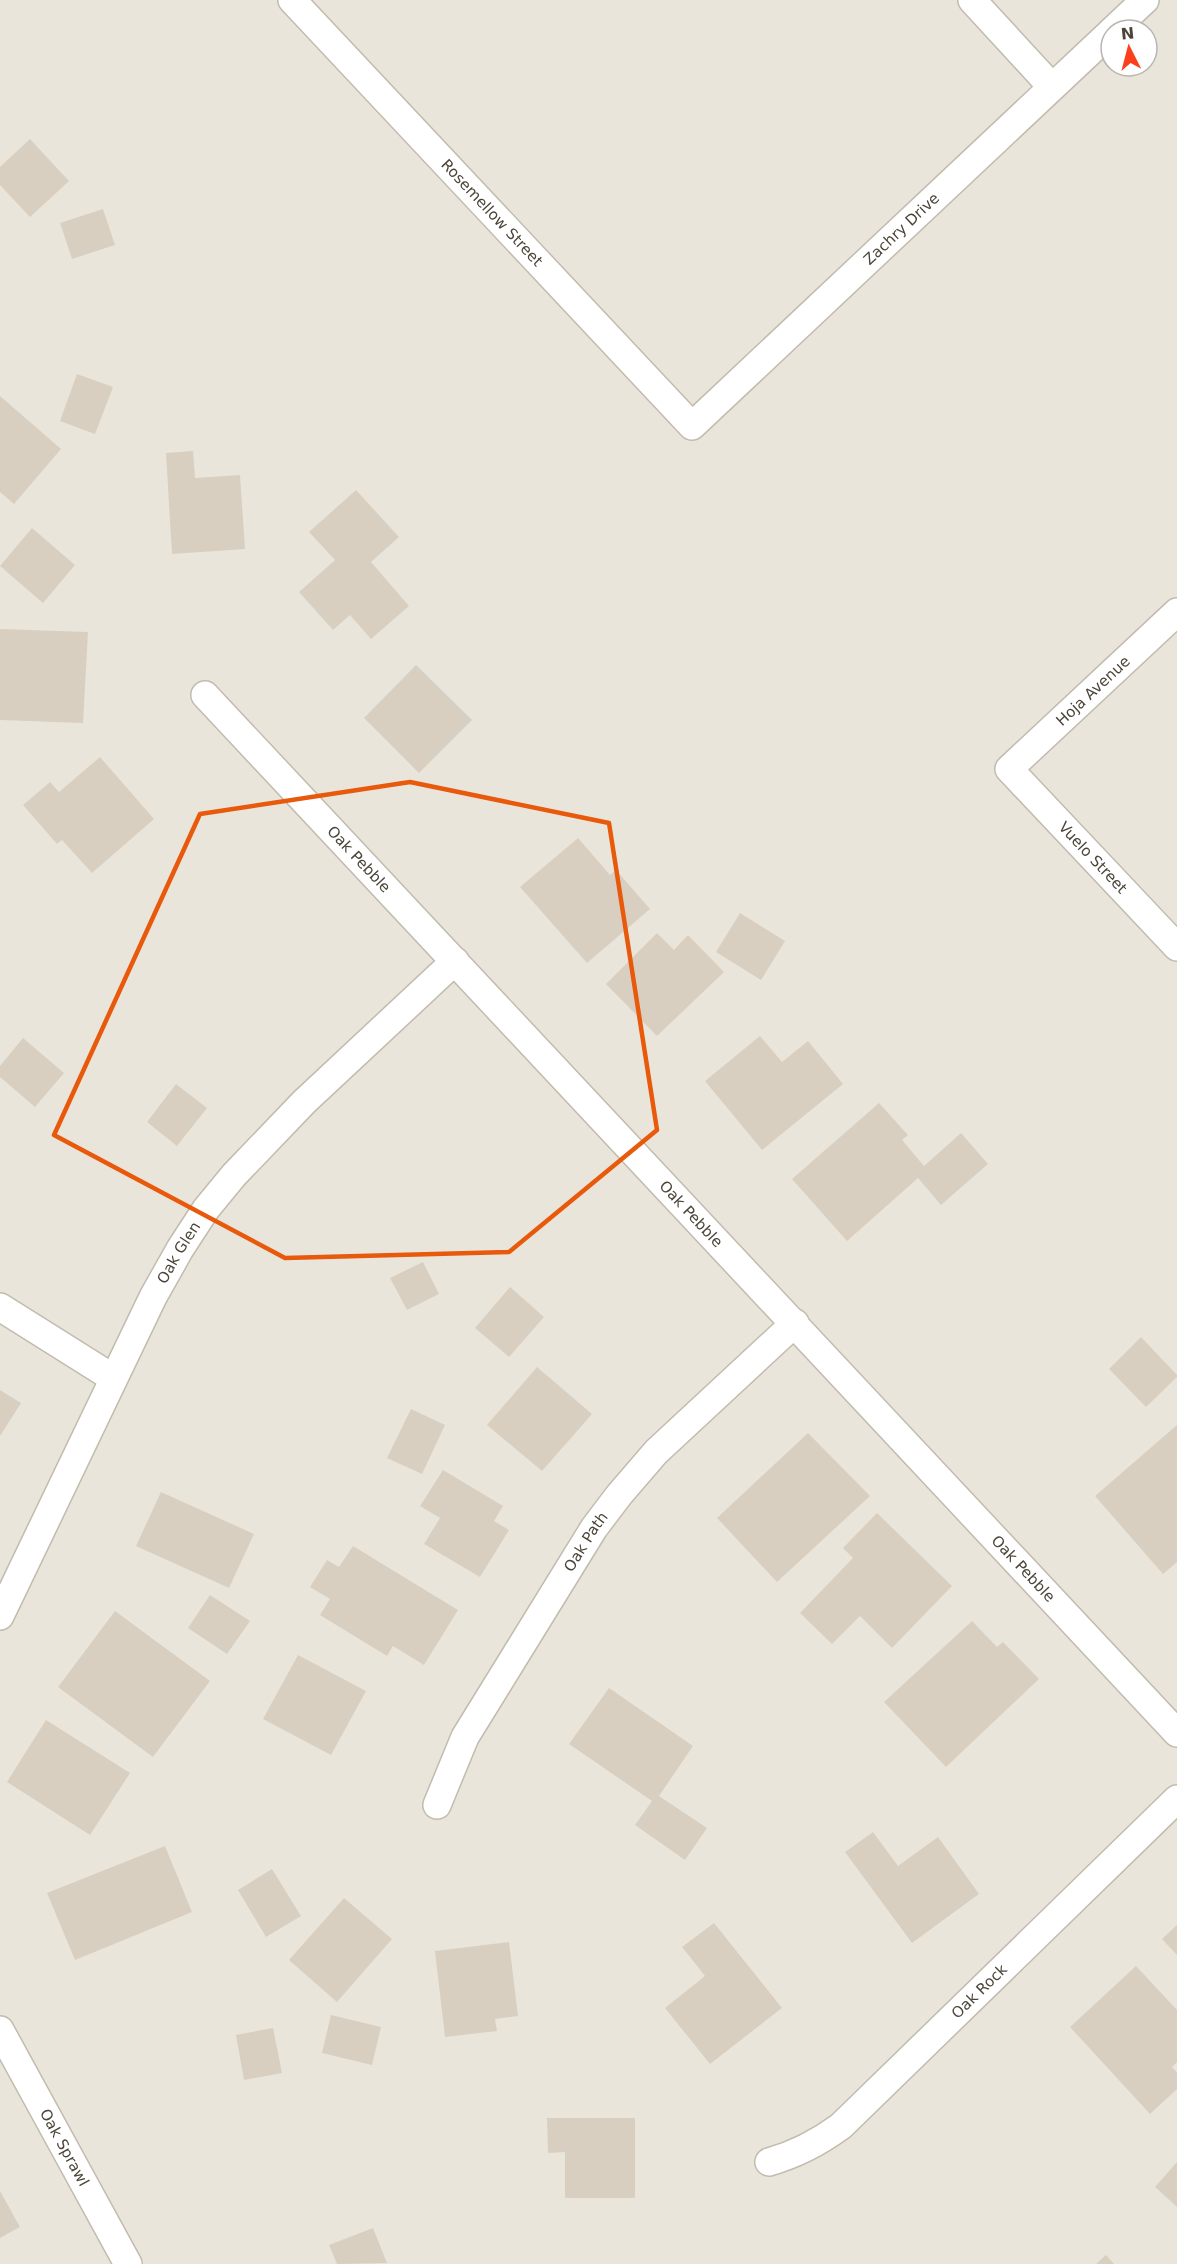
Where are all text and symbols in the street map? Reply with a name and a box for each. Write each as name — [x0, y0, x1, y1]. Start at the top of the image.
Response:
north arrow — [1099, 18, 1159, 78]
text: N — [1120, 23, 1135, 44]
street label: Rosemellow Street — [437, 156, 546, 270]
street label: Zachry Drive — [860, 189, 943, 269]
street label: Hoja Avenue — [1052, 652, 1134, 730]
street label: Vuelo Street — [1055, 818, 1131, 897]
street label: Oak Pebble — [323, 822, 394, 896]
street label: Oak Pebble — [655, 1177, 727, 1251]
street label: Oak Glen — [153, 1218, 204, 1287]
street label: Oak Path — [560, 1509, 612, 1575]
street label: Oak Pebble — [988, 1532, 1059, 1606]
street label: Oak Rock — [948, 1960, 1011, 2022]
street label: Oak Sprawl — [36, 2106, 93, 2189]

